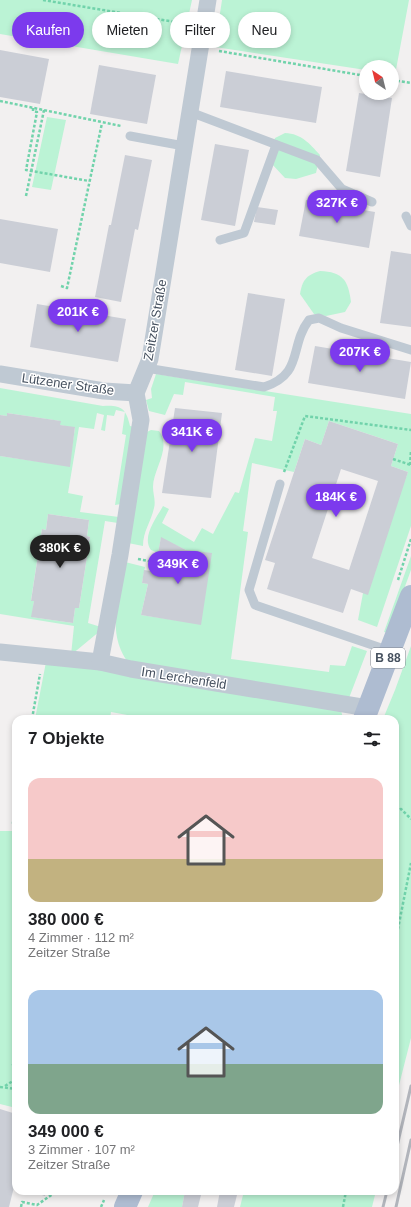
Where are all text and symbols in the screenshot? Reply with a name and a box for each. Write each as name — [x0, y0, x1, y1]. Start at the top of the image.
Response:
chip: Kaufen — [12, 12, 84, 48]
chip: Mieten — [92, 12, 162, 48]
chip: Filter — [170, 12, 230, 48]
chip: Neu — [238, 12, 291, 48]
north arrow — [359, 60, 399, 100]
map controls — [359, 60, 399, 100]
pin: 327K € — [304, 190, 370, 224]
text: 327K € — [316, 195, 358, 210]
street label: Zeitzer Straße — [140, 278, 170, 362]
pin: 201K € — [45, 299, 111, 333]
text: 201K € — [57, 304, 99, 319]
pin: 207K € — [327, 339, 393, 373]
text: 207K € — [339, 344, 381, 359]
street label: Lützener Straße — [21, 370, 115, 398]
pin: 341K € — [159, 419, 225, 453]
text: 341K € — [171, 424, 213, 439]
pin: 184K € — [303, 484, 369, 518]
text: 184K € — [315, 489, 357, 504]
pin: 380K € — [27, 535, 93, 569]
text: 380K € — [39, 540, 81, 555]
pin: 349K € — [145, 551, 211, 585]
text: 349K € — [157, 556, 199, 571]
road number: B 88 — [371, 648, 405, 668]
street label: Im Lerchenfeld — [140, 664, 228, 692]
icon: filters — [361, 728, 383, 750]
text: 7 Objekte — [28, 729, 105, 748]
icon: home — [170, 804, 242, 876]
text: 380 000 € — [28, 910, 104, 929]
text: 4 Zimmer · 112 m² — [28, 930, 134, 945]
text: Zeitzer Straße — [28, 945, 110, 960]
icon: home — [170, 1016, 242, 1088]
text: 349 000 € — [28, 1122, 104, 1141]
text: 3 Zimmer · 107 m² — [28, 1142, 135, 1157]
text: Zeitzer Straße — [28, 1157, 110, 1172]

